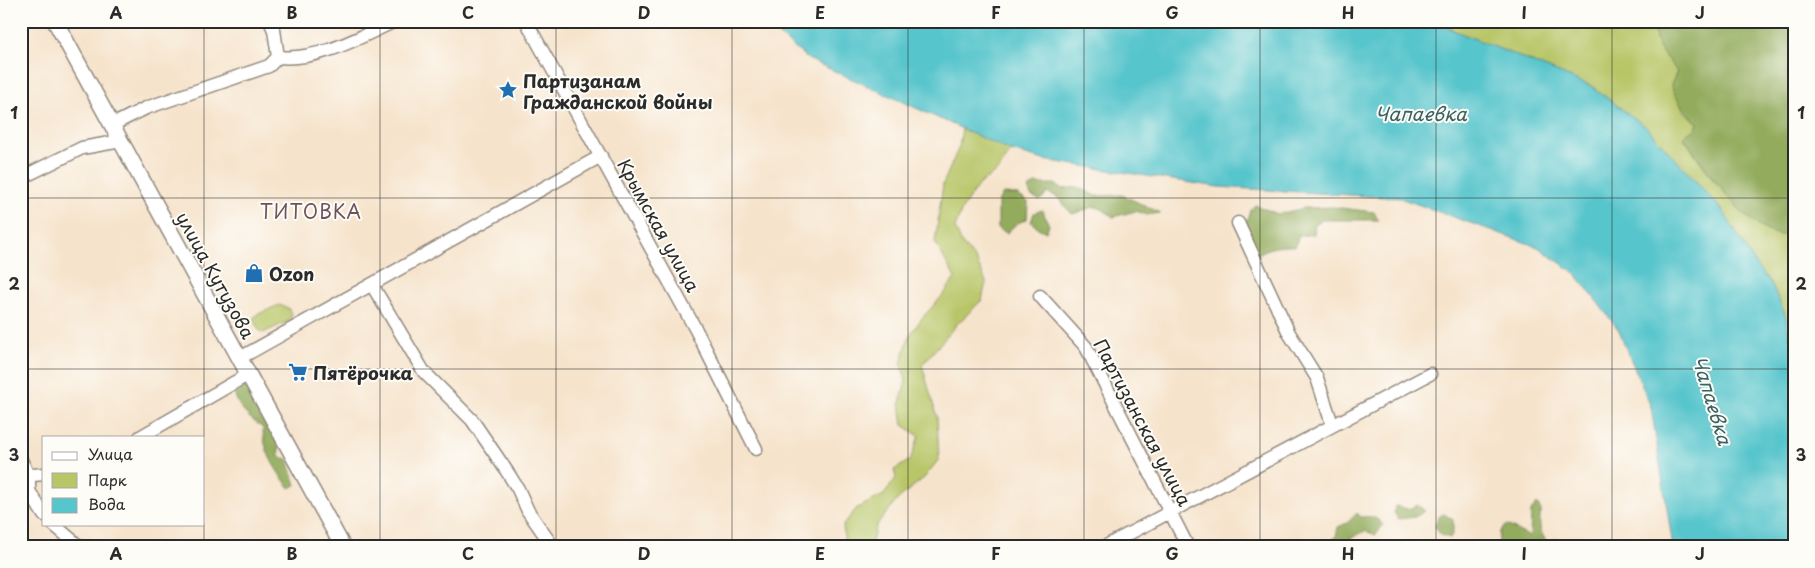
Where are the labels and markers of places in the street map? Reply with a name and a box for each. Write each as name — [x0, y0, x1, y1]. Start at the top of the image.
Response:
place label: Партизанам Гражданской войны — [523, 67, 712, 115]
place icon: Партизанам Гражданской войны — [497, 79, 519, 101]
place label: Ozon — [269, 260, 314, 287]
shop icon: Ozon — [243, 262, 265, 284]
place label: Пятёрочка — [313, 359, 414, 386]
supermarket icon: Пятёрочка — [287, 361, 309, 383]

